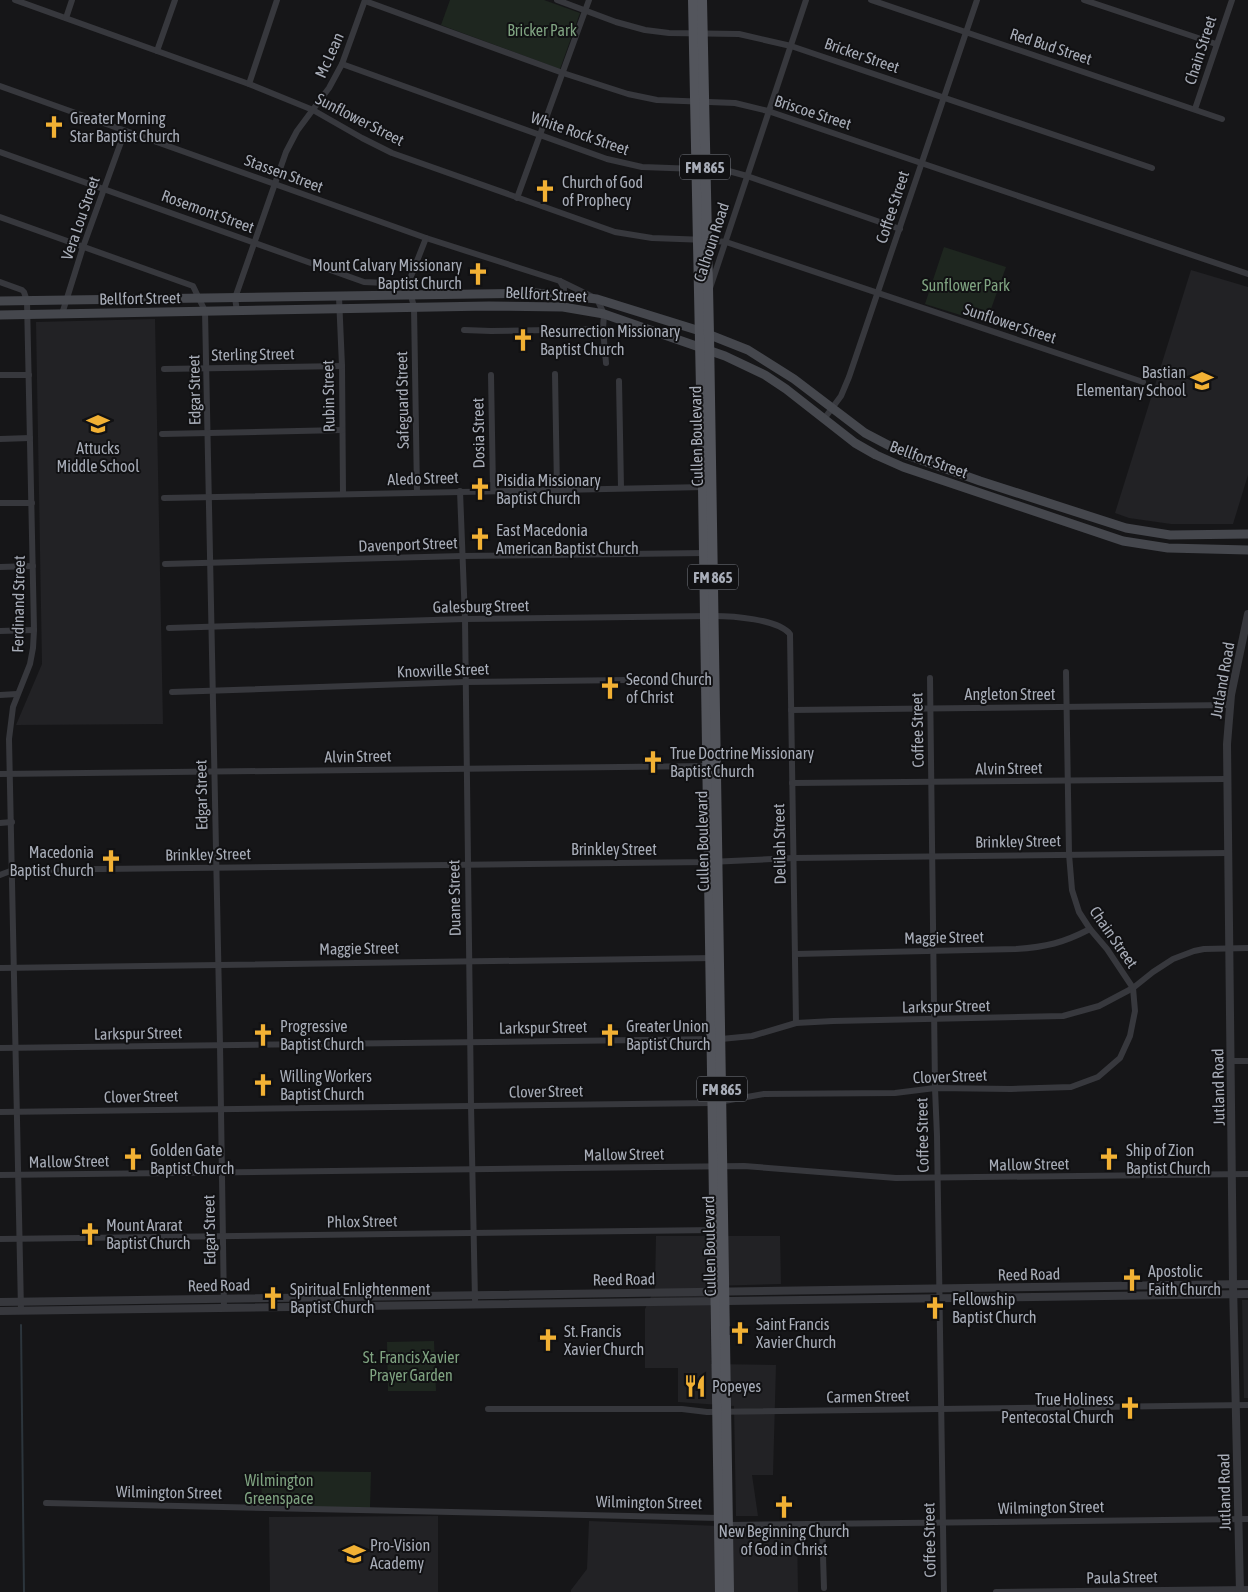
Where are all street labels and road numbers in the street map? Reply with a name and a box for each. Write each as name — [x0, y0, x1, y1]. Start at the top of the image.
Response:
street label: Chain Street — [1180, 13, 1220, 87]
street label: Red Bud Street — [1008, 24, 1095, 68]
street label: Mc Lean — [311, 30, 347, 80]
street label: Bricker Street — [822, 34, 902, 76]
street label: Sunflower Street — [313, 89, 408, 149]
street label: Briscoe Street — [772, 91, 854, 133]
street label: White Rock Street — [529, 108, 632, 158]
street label: Stassen Street — [242, 150, 326, 196]
road number: FM 865 — [680, 154, 730, 180]
street label: Coffee Street — [872, 168, 912, 246]
street label: Vera Lou Street — [57, 173, 103, 262]
street label: Rosemont Street — [159, 186, 257, 236]
street label: Calhoun Road — [690, 200, 732, 284]
street label: Bellfort Street — [505, 283, 588, 305]
street label: Bellfort Street — [99, 288, 181, 308]
street label: Sunflower Street — [961, 299, 1059, 347]
street label: Sterling Street — [211, 344, 295, 365]
street label: Safeguard Street — [392, 351, 413, 449]
street label: Edgar Street — [184, 354, 205, 425]
street label: Rubin Street — [318, 359, 338, 432]
street label: Cullen Boulevard — [686, 386, 706, 486]
street label: Dosia Street — [468, 397, 488, 468]
street label: Bellfort Street — [888, 437, 971, 482]
street label: Aledo Street — [387, 468, 459, 488]
street label: Davenport Street — [358, 533, 458, 556]
street label: Ferdinand Street — [8, 555, 28, 653]
road number: FM 865 — [688, 564, 738, 590]
street label: Galesburg Street — [433, 596, 530, 617]
street label: Jutland Road — [1206, 640, 1238, 720]
street label: Knoxville Street — [396, 659, 490, 681]
street label: Angleton Street — [965, 685, 1056, 704]
street label: Coffee Street — [907, 692, 927, 768]
street label: Alvin Street — [324, 746, 392, 766]
street label: Alvin Street — [975, 758, 1043, 778]
street label: Edgar Street — [191, 759, 212, 830]
street label: Cullen Boulevard — [692, 791, 712, 891]
street label: Delilah Street — [769, 803, 789, 885]
street label: Brinkley Street — [975, 831, 1061, 852]
street label: Brinkley Street — [571, 840, 657, 859]
street label: Brinkley Street — [165, 844, 251, 865]
street label: Duane Street — [444, 859, 464, 936]
street label: Chain Street — [1086, 903, 1142, 972]
street label: Maggie Street — [904, 927, 984, 948]
street label: Maggie Street — [319, 938, 399, 959]
street label: Larkspur Street — [902, 996, 991, 1017]
street label: Larkspur Street — [499, 1017, 588, 1038]
street label: Larkspur Street — [94, 1023, 183, 1044]
street label: Jutland Road — [1208, 1048, 1228, 1126]
street label: Clover Street — [913, 1066, 988, 1086]
road number: FM 865 — [697, 1076, 747, 1102]
street label: Clover Street — [509, 1081, 584, 1101]
street label: Clover Street — [104, 1086, 179, 1106]
street label: Coffee Street — [912, 1097, 932, 1173]
street label: Mallow Street — [583, 1144, 665, 1164]
street label: Mallow Street — [28, 1151, 110, 1171]
street label: Mallow Street — [988, 1154, 1070, 1174]
street label: Edgar Street — [199, 1194, 220, 1265]
street label: Cullen Boulevard — [699, 1196, 719, 1296]
street label: Phlox Street — [326, 1211, 398, 1231]
street label: Reed Road — [997, 1264, 1061, 1284]
street label: Reed Road — [592, 1269, 656, 1289]
street label: Reed Road — [187, 1275, 251, 1295]
street label: Carmen Street — [826, 1386, 910, 1406]
street label: Jutland Road — [1214, 1453, 1234, 1531]
street label: Wilmington Street — [116, 1482, 223, 1503]
street label: Wilmington Street — [596, 1492, 703, 1513]
street label: Wilmington Street — [998, 1497, 1105, 1518]
street label: Coffee Street — [919, 1502, 939, 1578]
street label: Paula Street — [1086, 1567, 1158, 1587]

